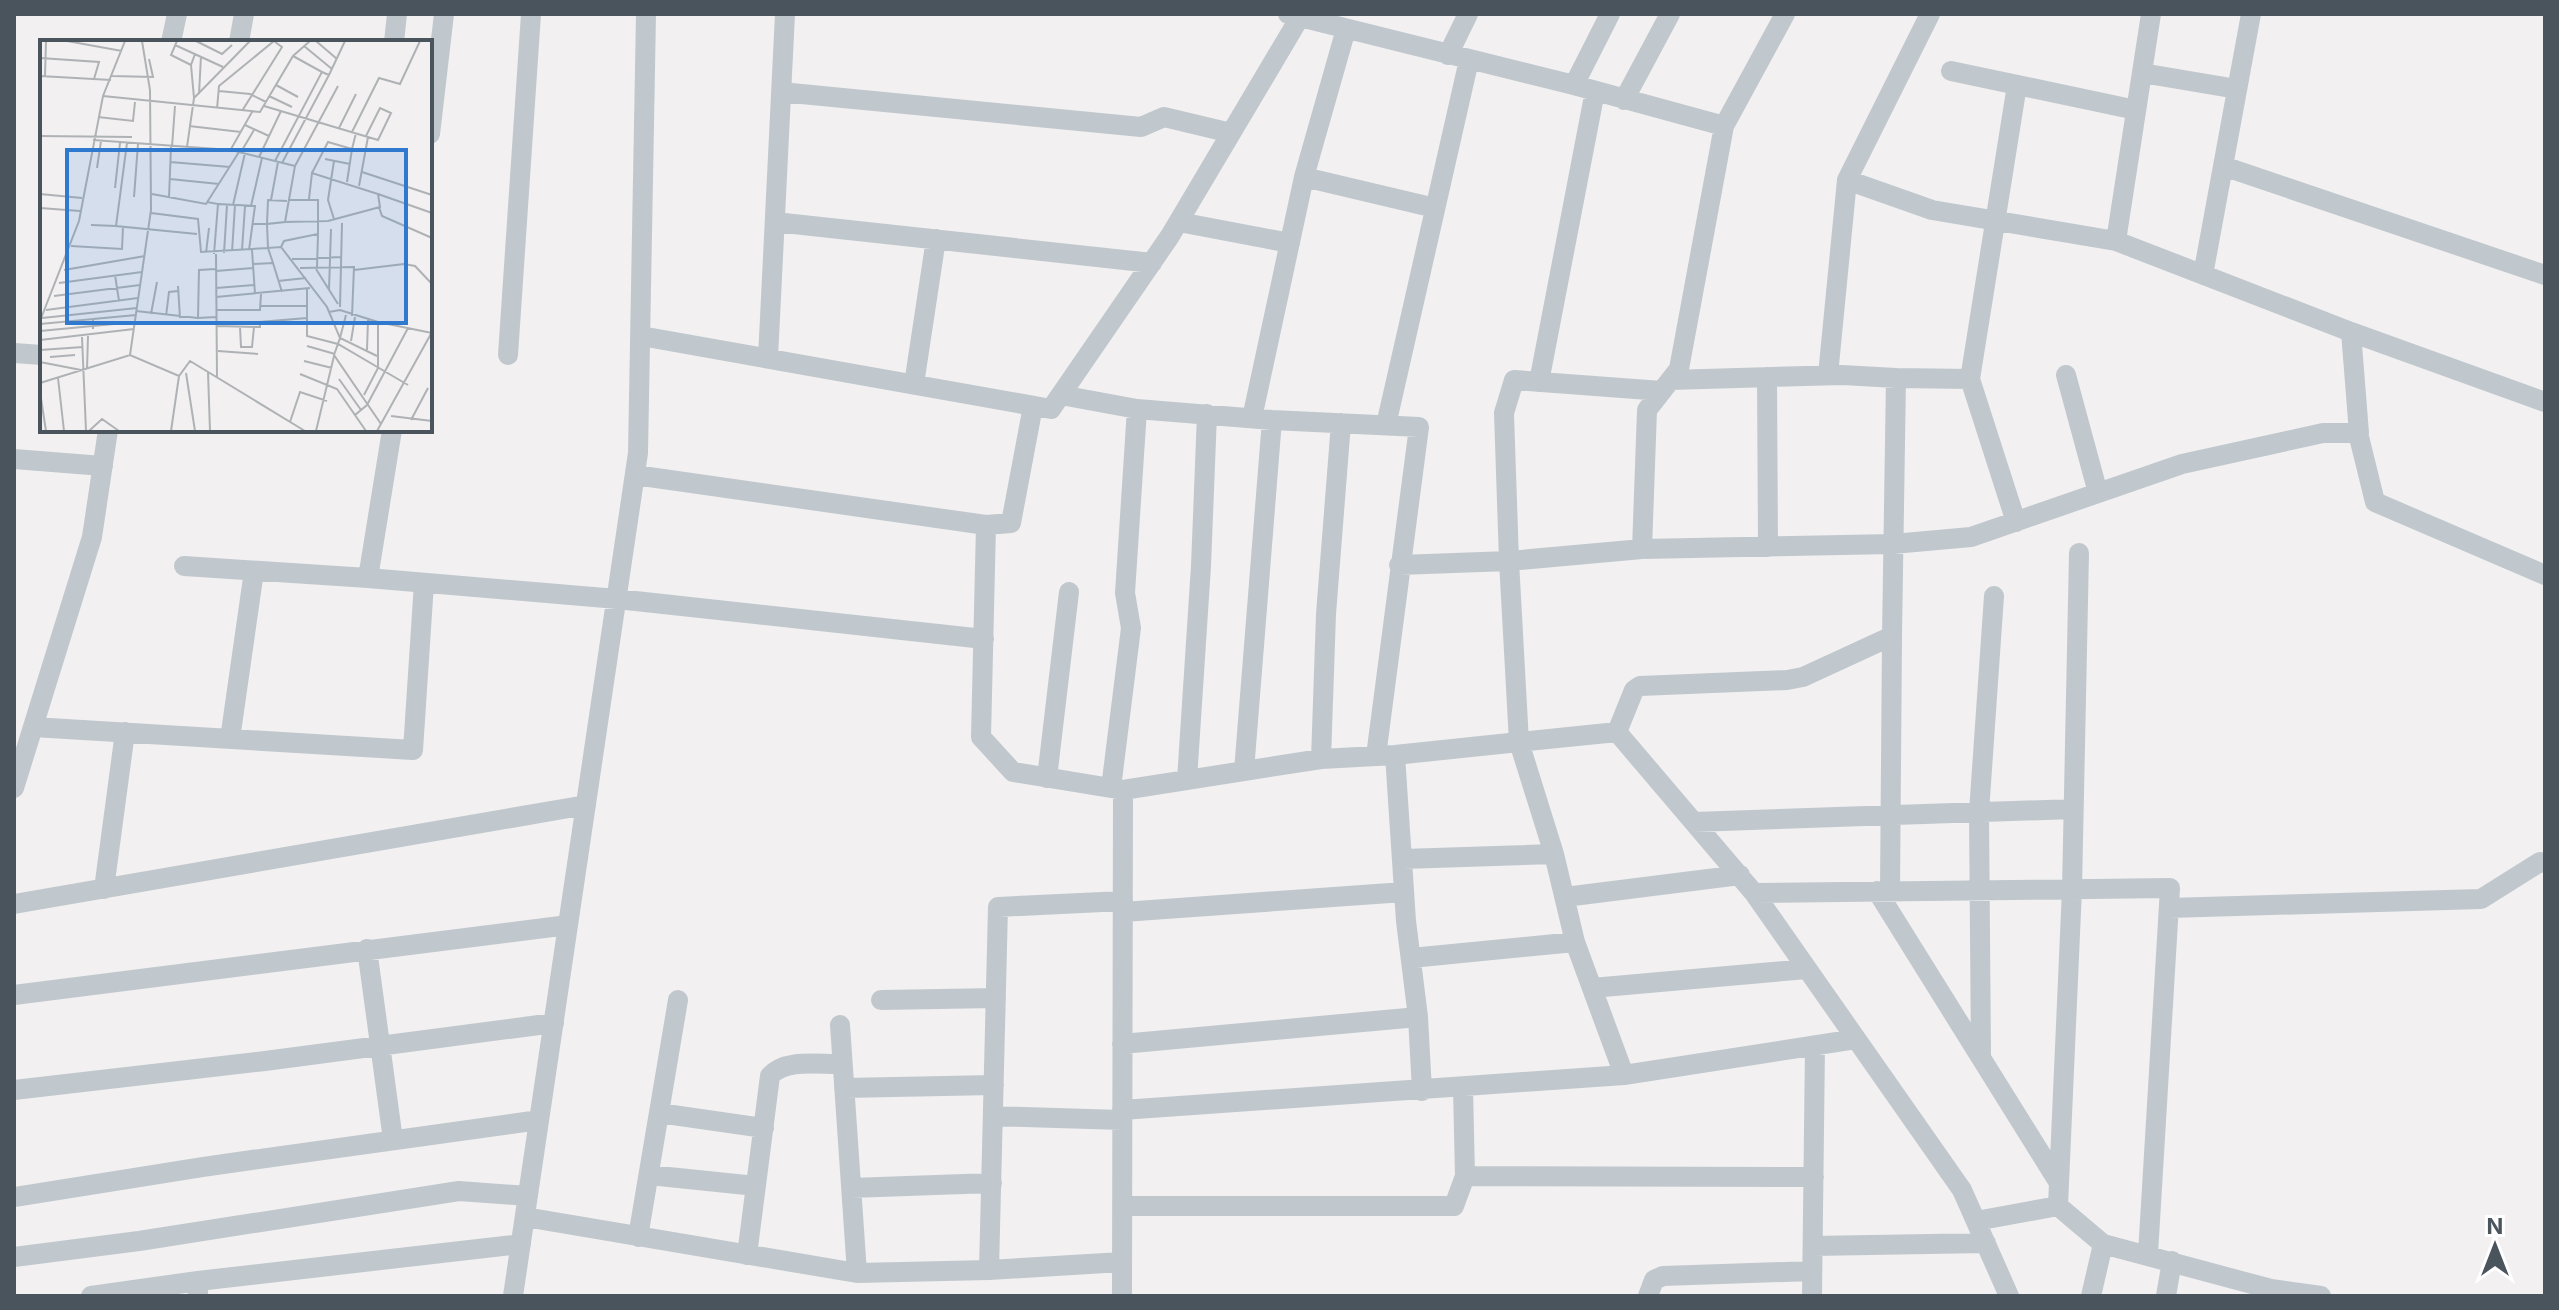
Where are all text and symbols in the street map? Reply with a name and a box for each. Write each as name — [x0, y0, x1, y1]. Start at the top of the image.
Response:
inset map — [40, 40, 432, 432]
north arrow — [2455, 1206, 2535, 1286]
text: N — [2487, 1213, 2503, 1239]

